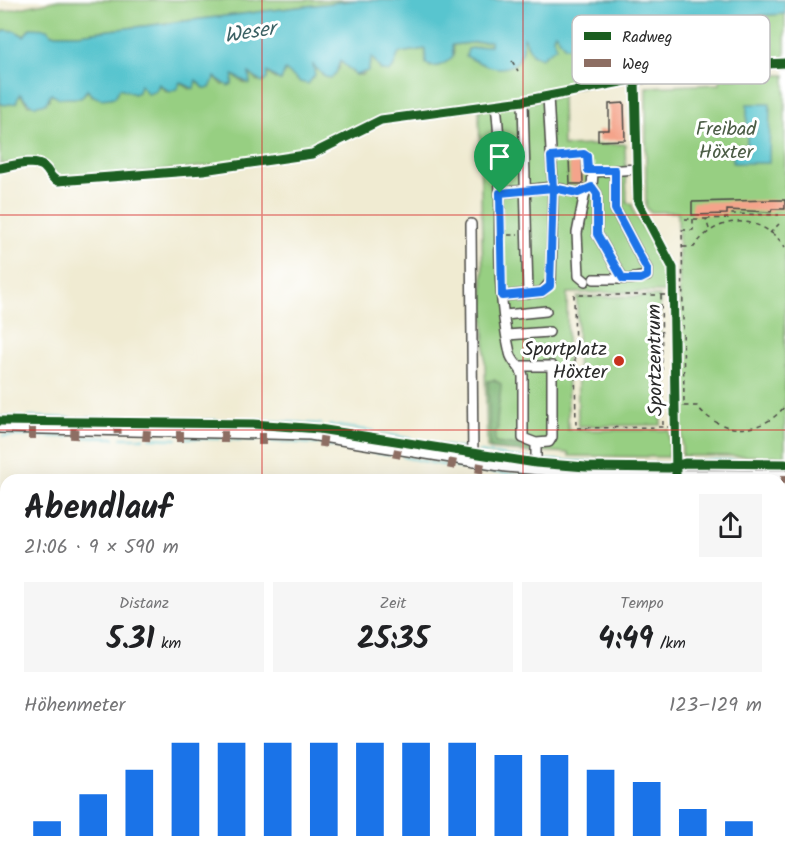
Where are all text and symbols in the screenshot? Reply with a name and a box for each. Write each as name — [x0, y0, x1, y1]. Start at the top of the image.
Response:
water label: Weser — [222, 12, 282, 53]
legend — [572, 15, 770, 84]
text: Radweg — [622, 25, 672, 50]
text: Weg — [622, 52, 649, 77]
park label: Freibad Höxter — [696, 114, 757, 169]
pin — [474, 131, 525, 193]
icon: arrive — [483, 140, 516, 173]
street label: Sportzentrum — [639, 304, 673, 416]
place label: Sportplatz Höxter — [523, 334, 608, 389]
marker: Sportplatz Höxter — [612, 354, 626, 368]
text: Abendlauf — [24, 483, 172, 536]
button: share — [699, 494, 762, 557]
text: 21:06 · 9 × 590 m — [24, 532, 179, 564]
text: Distanz — [119, 591, 169, 616]
text: Zeit — [379, 591, 407, 616]
text: Tempo — [620, 591, 664, 616]
text: 5.31 — [107, 616, 155, 664]
text: 25:35 — [357, 616, 429, 664]
text: 4:49 — [598, 616, 653, 664]
text: km — [155, 631, 181, 656]
text: /km — [653, 631, 686, 656]
text: Höhenmeter — [24, 690, 125, 722]
text: 123–129 m — [669, 690, 762, 722]

